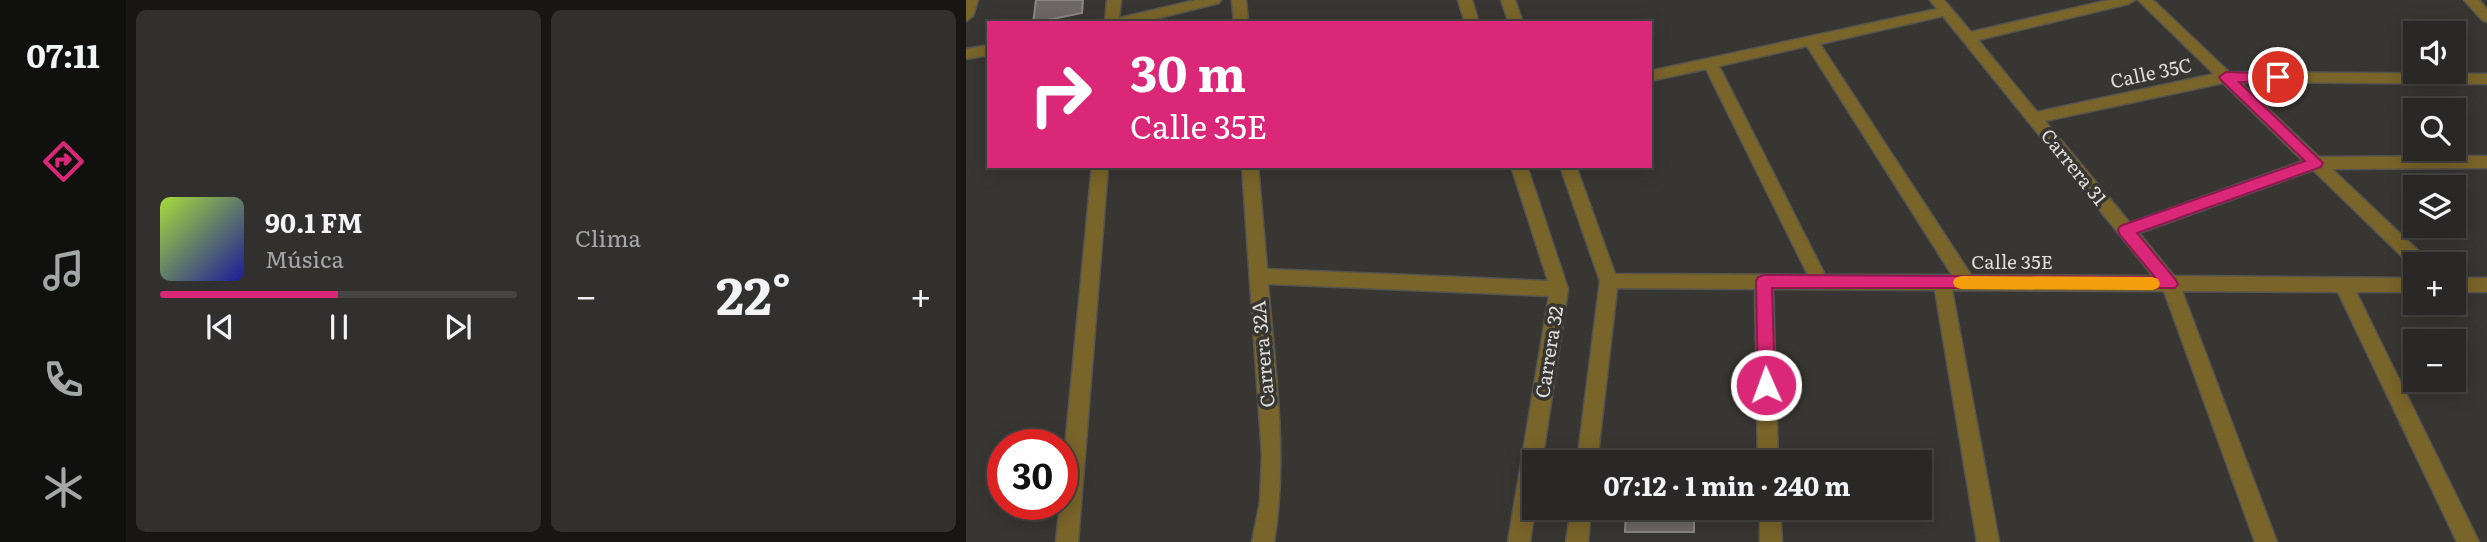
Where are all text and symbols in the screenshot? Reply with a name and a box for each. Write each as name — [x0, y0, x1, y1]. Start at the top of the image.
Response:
map controls — [2403, 21, 2466, 392]
button: sound — [2403, 21, 2466, 84]
text: 07:11 — [26, 30, 100, 78]
text: 30 m — [1130, 34, 1246, 107]
pin — [2248, 47, 2308, 107]
icon: right — [1015, 49, 1106, 140]
street label: Calle 35C — [2107, 50, 2194, 94]
icon: arrive — [2259, 58, 2297, 96]
button: search — [2403, 98, 2466, 161]
text: Calle 35E — [1130, 101, 1267, 149]
street label: Carrera 31 — [2035, 122, 2115, 211]
icon: directions — [39, 137, 88, 186]
button: layers — [2403, 175, 2466, 238]
text: 90.1 FM — [265, 202, 363, 241]
text: Clima — [575, 220, 641, 254]
text: Música — [265, 241, 344, 275]
icon: music — [39, 246, 88, 295]
street label: Calle 35E — [1971, 247, 2053, 275]
button: + — [2403, 252, 2466, 315]
text: 22° — [716, 254, 791, 331]
text: − — [575, 265, 597, 322]
text: + — [910, 265, 932, 322]
street label: Carrera 32A — [1243, 300, 1281, 409]
street label: Carrera 32 — [1527, 304, 1569, 400]
icon: previous — [201, 308, 239, 346]
icon: pause — [320, 308, 358, 346]
icon: next — [439, 308, 477, 346]
button: − — [2403, 329, 2466, 392]
position arrow — [1729, 348, 1803, 422]
icon: phone — [39, 355, 88, 404]
speed limit sign: 30 — [987, 429, 1078, 520]
icon: climate — [39, 463, 88, 512]
text: 07:12 · 1 min · 240 m — [1604, 465, 1850, 504]

